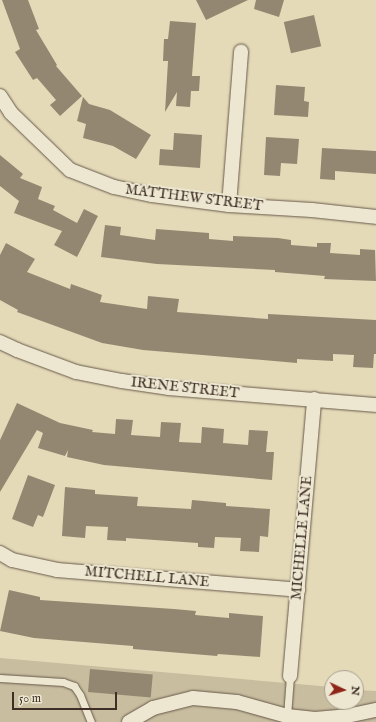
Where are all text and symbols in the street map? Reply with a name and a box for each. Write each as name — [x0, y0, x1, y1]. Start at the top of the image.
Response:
street label: MATTHEW STREET — [124, 181, 264, 215]
street label: IRENE STREET — [130, 374, 240, 402]
street label: MICHELLE LANE — [288, 475, 316, 601]
street label: MITCHELL LANE — [84, 563, 210, 591]
north arrow — [324, 670, 364, 710]
scale bar — [14, 684, 119, 710]
text: N — [348, 686, 362, 696]
text: 50 m — [19, 691, 41, 706]

